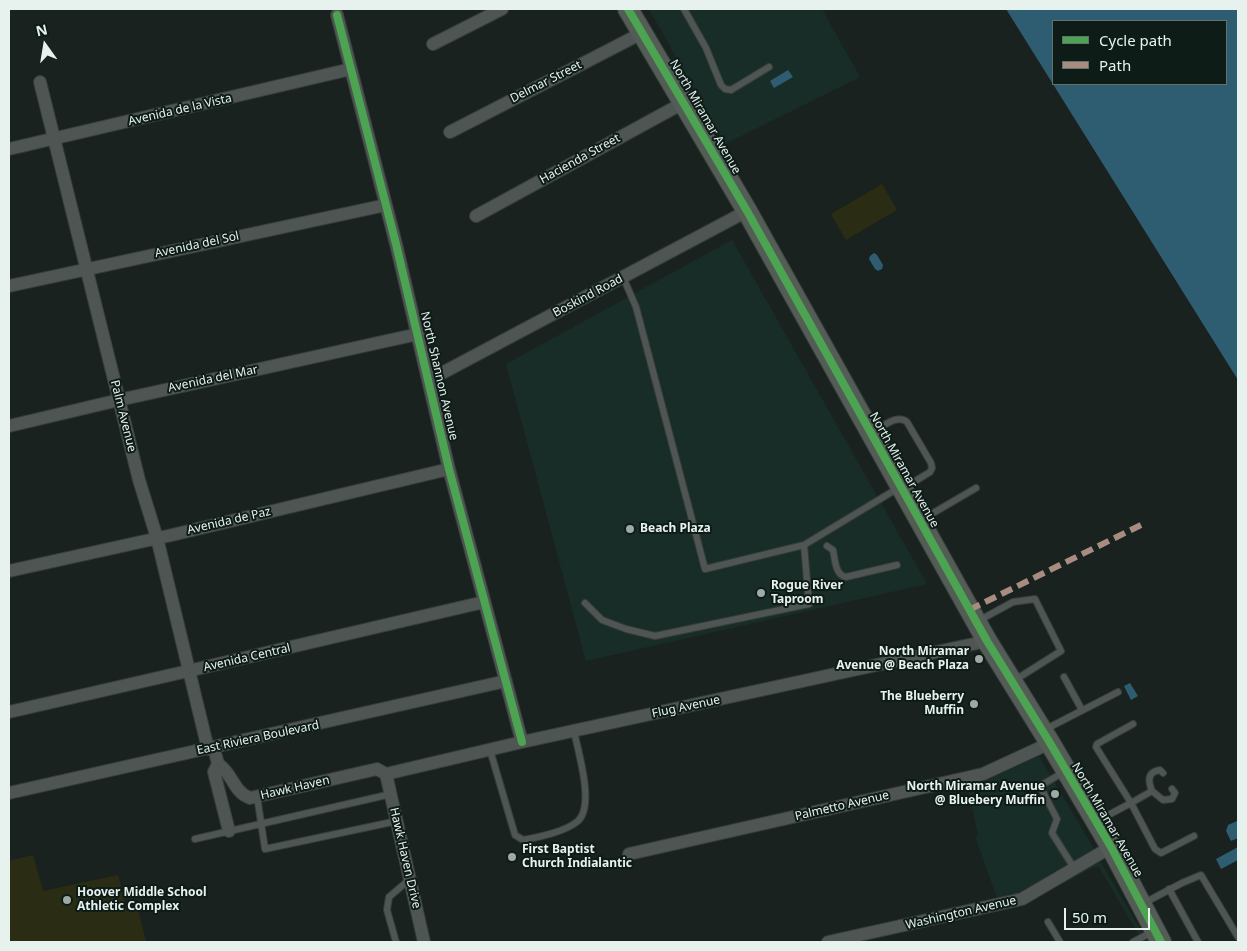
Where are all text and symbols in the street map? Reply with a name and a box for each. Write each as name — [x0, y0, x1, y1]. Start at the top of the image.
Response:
text: N — [34, 19, 49, 40]
north arrow — [20, 20, 70, 70]
legend — [1052, 20, 1227, 85]
text: Cycle path — [1099, 30, 1172, 50]
text: Path — [1099, 55, 1131, 75]
street label: North Miramar Avenue — [666, 57, 744, 177]
street label: Delmar Street — [508, 58, 584, 106]
street label: Avenida de la Vista — [127, 91, 233, 129]
street label: Hacienda Street — [537, 131, 623, 187]
street label: Avenida del Sol — [154, 229, 240, 261]
street label: Boskind Road — [551, 272, 625, 320]
street label: North Shannon Avenue — [417, 310, 461, 442]
street label: Avenida del Mar — [167, 362, 259, 396]
street label: Palm Avenue — [107, 379, 139, 453]
street label: North Miramar Avenue — [866, 410, 942, 530]
street label: Avenida de Paz — [186, 504, 272, 538]
place label: Beach Plaza — [640, 522, 711, 536]
marker: Beach Plaza — [624, 523, 636, 535]
place label: Rogue River Taproom — [771, 579, 843, 607]
marker: Rogue River Taproom — [755, 587, 767, 599]
street label: Avenida Central — [202, 641, 292, 675]
place label: North Miramar Avenue @ Beach Plaza — [836, 645, 969, 673]
marker: North Miramar Avenue @ Beach Plaza — [973, 653, 985, 665]
place label: The Blueberry Muffin — [880, 690, 964, 718]
street label: Flug Avenue — [651, 693, 721, 721]
marker: The Blueberry Muffin — [968, 698, 980, 710]
street label: East Riviera Boulevard — [196, 718, 320, 758]
street label: North Miramar Avenue — [1068, 760, 1146, 880]
street label: Hawk Haven — [259, 773, 331, 803]
place label: North Miramar Avenue @ Bluebery Muffin — [907, 780, 1045, 808]
street label: Palmetto Avenue — [793, 788, 891, 824]
marker: North Miramar Avenue @ Bluebery Muffin — [1049, 788, 1061, 800]
street label: Hawk Haven Drive — [386, 806, 424, 910]
place label: First Baptist Church Indialantic — [522, 843, 632, 871]
marker: First Baptist Church Indialantic — [506, 851, 518, 863]
place label: Hoover Middle School Athletic Complex — [77, 886, 207, 914]
street label: Washington Avenue — [904, 893, 1018, 933]
marker: Hoover Middle School Athletic Complex — [61, 894, 73, 906]
scale bar — [1067, 898, 1153, 930]
text: 50 m — [1072, 907, 1107, 927]

